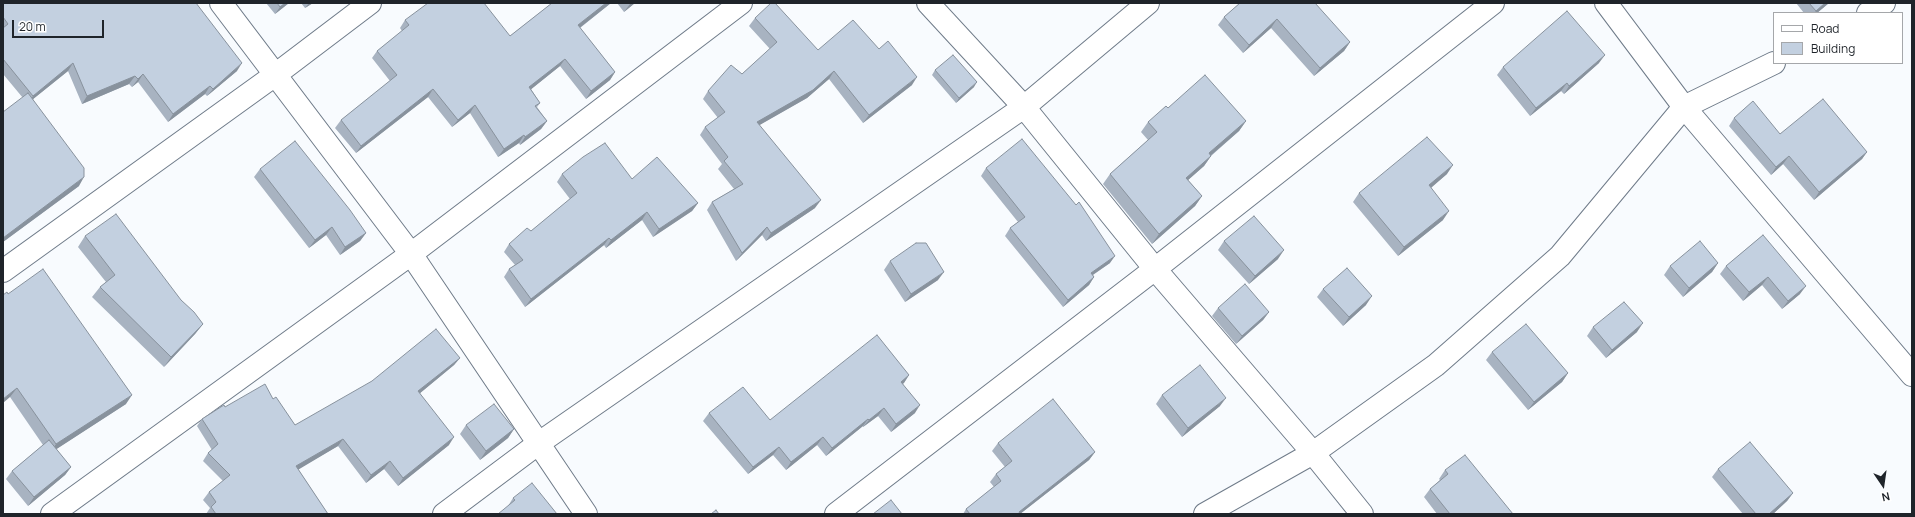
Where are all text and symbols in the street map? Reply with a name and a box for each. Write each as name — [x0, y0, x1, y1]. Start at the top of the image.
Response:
scale bar — [14, 12, 106, 38]
legend — [1773, 12, 1903, 64]
text: 20 m — [19, 18, 46, 35]
text: Road — [1811, 20, 1839, 37]
text: Building — [1811, 40, 1855, 57]
north arrow — [1863, 465, 1903, 505]
text: N — [1880, 489, 1891, 505]

